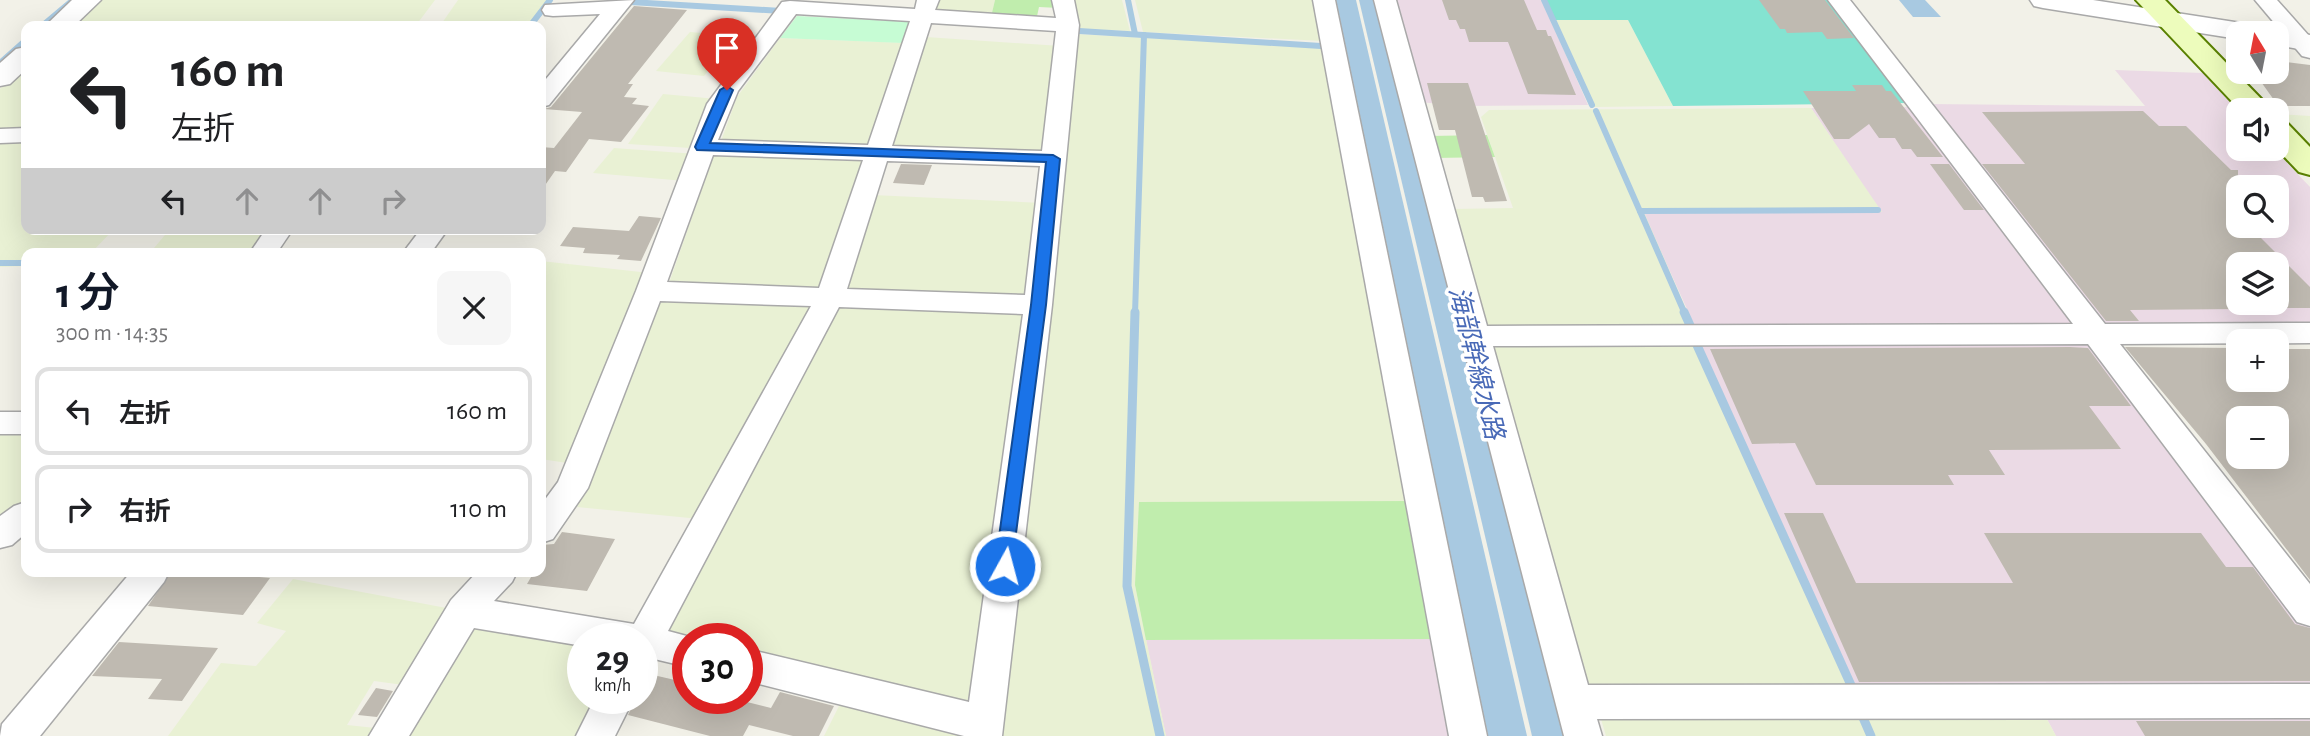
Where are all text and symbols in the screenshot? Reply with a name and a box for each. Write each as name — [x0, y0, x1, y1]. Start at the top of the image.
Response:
pin — [697, 18, 757, 90]
north arrow — [2226, 21, 2289, 84]
map controls — [2226, 21, 2289, 469]
icon: arrive — [708, 29, 746, 67]
text: 160 m — [171, 47, 285, 96]
icon: left — [56, 49, 147, 140]
button: sound — [2226, 98, 2289, 161]
text: 左折 — [171, 113, 235, 145]
button: search — [2226, 175, 2289, 238]
icon: left — [155, 182, 193, 220]
icon: ahead — [228, 182, 266, 220]
icon: ahead — [301, 182, 339, 220]
icon: right — [374, 182, 412, 220]
button: layers — [2226, 252, 2289, 315]
button: close — [437, 271, 511, 345]
text: 1 分 — [56, 273, 119, 315]
water label: 海部幹線水路 — [1445, 284, 1509, 444]
text: 300 m · 14:35 — [56, 322, 168, 345]
button: + — [2226, 329, 2289, 392]
icon: left — [60, 392, 98, 430]
text: 160 m — [447, 398, 507, 424]
text: 左折 — [119, 401, 171, 427]
button: − — [2226, 406, 2289, 469]
icon: right — [60, 490, 98, 528]
text: 110 m — [450, 496, 507, 522]
text: 右折 — [119, 499, 171, 525]
position arrow — [968, 529, 1042, 603]
speed limit sign: 30 — [672, 623, 763, 714]
text: 29 — [596, 642, 629, 677]
text: km/h — [594, 677, 631, 695]

